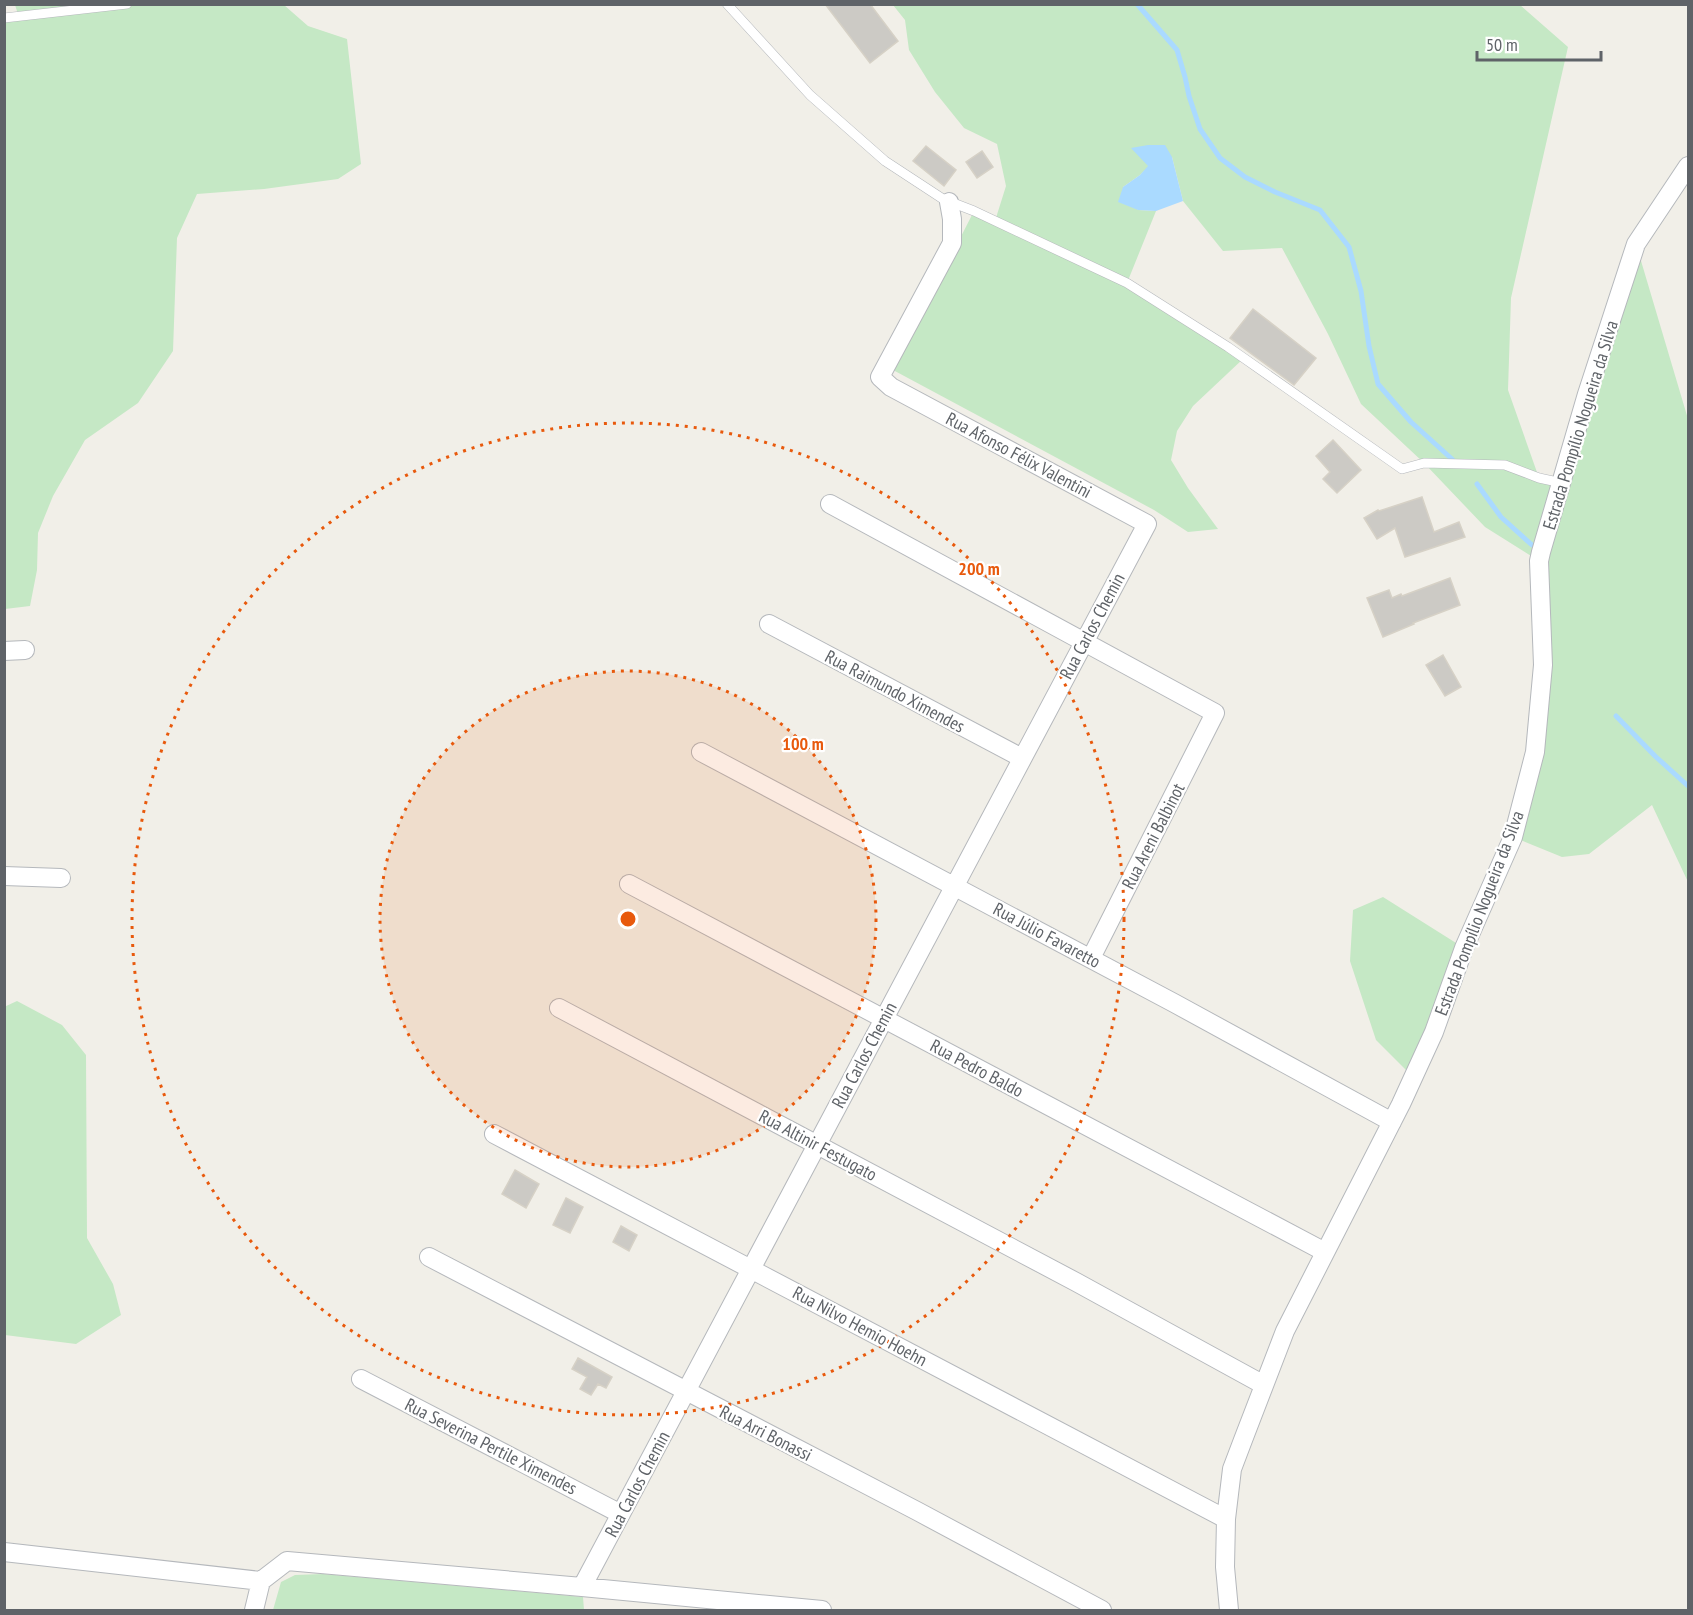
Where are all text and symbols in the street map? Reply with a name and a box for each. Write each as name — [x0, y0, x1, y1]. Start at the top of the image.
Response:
scale bar — [1477, 24, 1602, 62]
text: 50 m — [1486, 33, 1518, 56]
street label: Estrada Pompílio Nogueira da Silva — [1537, 318, 1623, 532]
street label: Rua Afonso Félix Valentini — [942, 407, 1096, 503]
text: 200 m — [958, 557, 1000, 580]
street label: Rua Carlos Chemin — [1054, 569, 1130, 683]
street label: Rua Raimundo Ximendes — [821, 644, 969, 738]
text: 100 m — [782, 732, 824, 755]
street label: Rua Areni Balbinot — [1116, 779, 1190, 893]
street label: Estrada Pompílio Nogueira da Silva — [1429, 807, 1529, 1019]
street label: Rua Júlio Favaretto — [989, 897, 1105, 973]
centre of rings — [618, 909, 638, 929]
street label: Rua Carlos Chemin — [826, 998, 902, 1112]
street label: Rua Pedro Baldo — [926, 1034, 1028, 1102]
street label: Rua Altinir Festugato — [755, 1104, 881, 1186]
street label: Rua Nilvo Hemio Hoehn — [789, 1281, 931, 1371]
street label: Rua Severina Pertile Ximendes — [401, 1393, 581, 1499]
street label: Rua Arri Bonassi — [716, 1400, 816, 1466]
street label: Rua Carlos Chemin — [599, 1427, 675, 1541]

